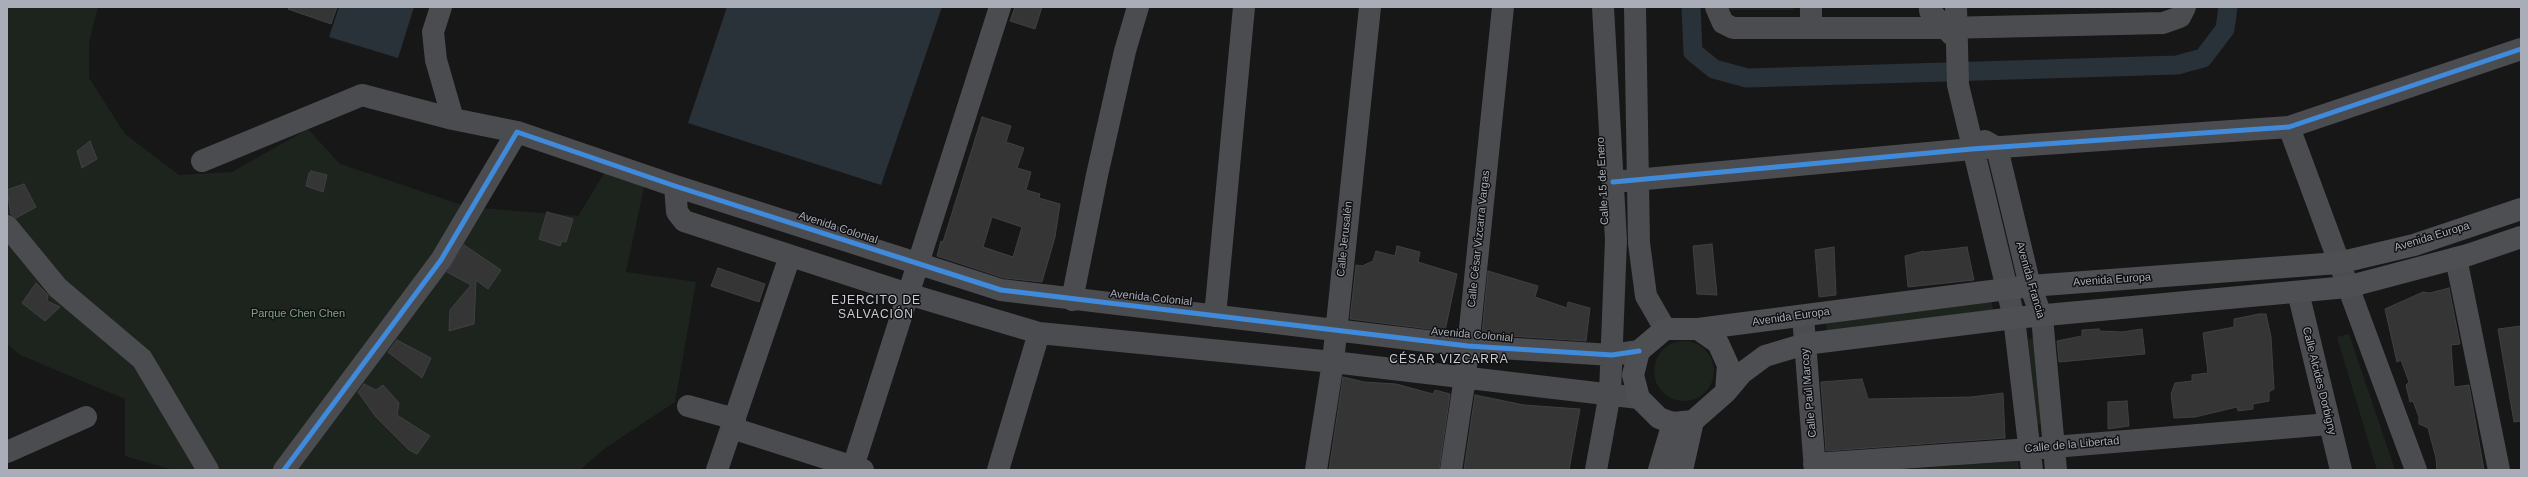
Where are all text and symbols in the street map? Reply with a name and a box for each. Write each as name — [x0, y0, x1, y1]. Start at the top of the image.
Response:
street label: Calle 15 de Enero — [1594, 137, 1612, 225]
street label: Calle César Vizcarra Vargas — [1465, 170, 1493, 308]
street label: Calle Jerusalén — [1334, 201, 1356, 277]
street label: Avenida Colonial — [797, 209, 879, 247]
street label: Avenida Europa — [2393, 219, 2471, 255]
street label: Avenida Francia — [2013, 240, 2047, 320]
street label: Avenida Europa — [2073, 271, 2151, 289]
street label: Avenida Colonial — [1109, 287, 1193, 309]
district label: EJERCITO DE SALVACIÓN — [831, 294, 921, 322]
street label: Avenida Europa — [1751, 305, 1831, 329]
park label: Parque Chen Chen — [251, 307, 345, 321]
street label: Avenida Colonial — [1430, 325, 1514, 345]
street label: Calle Alcides Dorbigny — [2299, 326, 2339, 436]
street label: Calle Paúl Marcoy — [1799, 348, 1819, 438]
district label: CÉSAR VIZCARRA — [1389, 353, 1509, 367]
street label: Calle de la Libertad — [2024, 434, 2120, 456]

